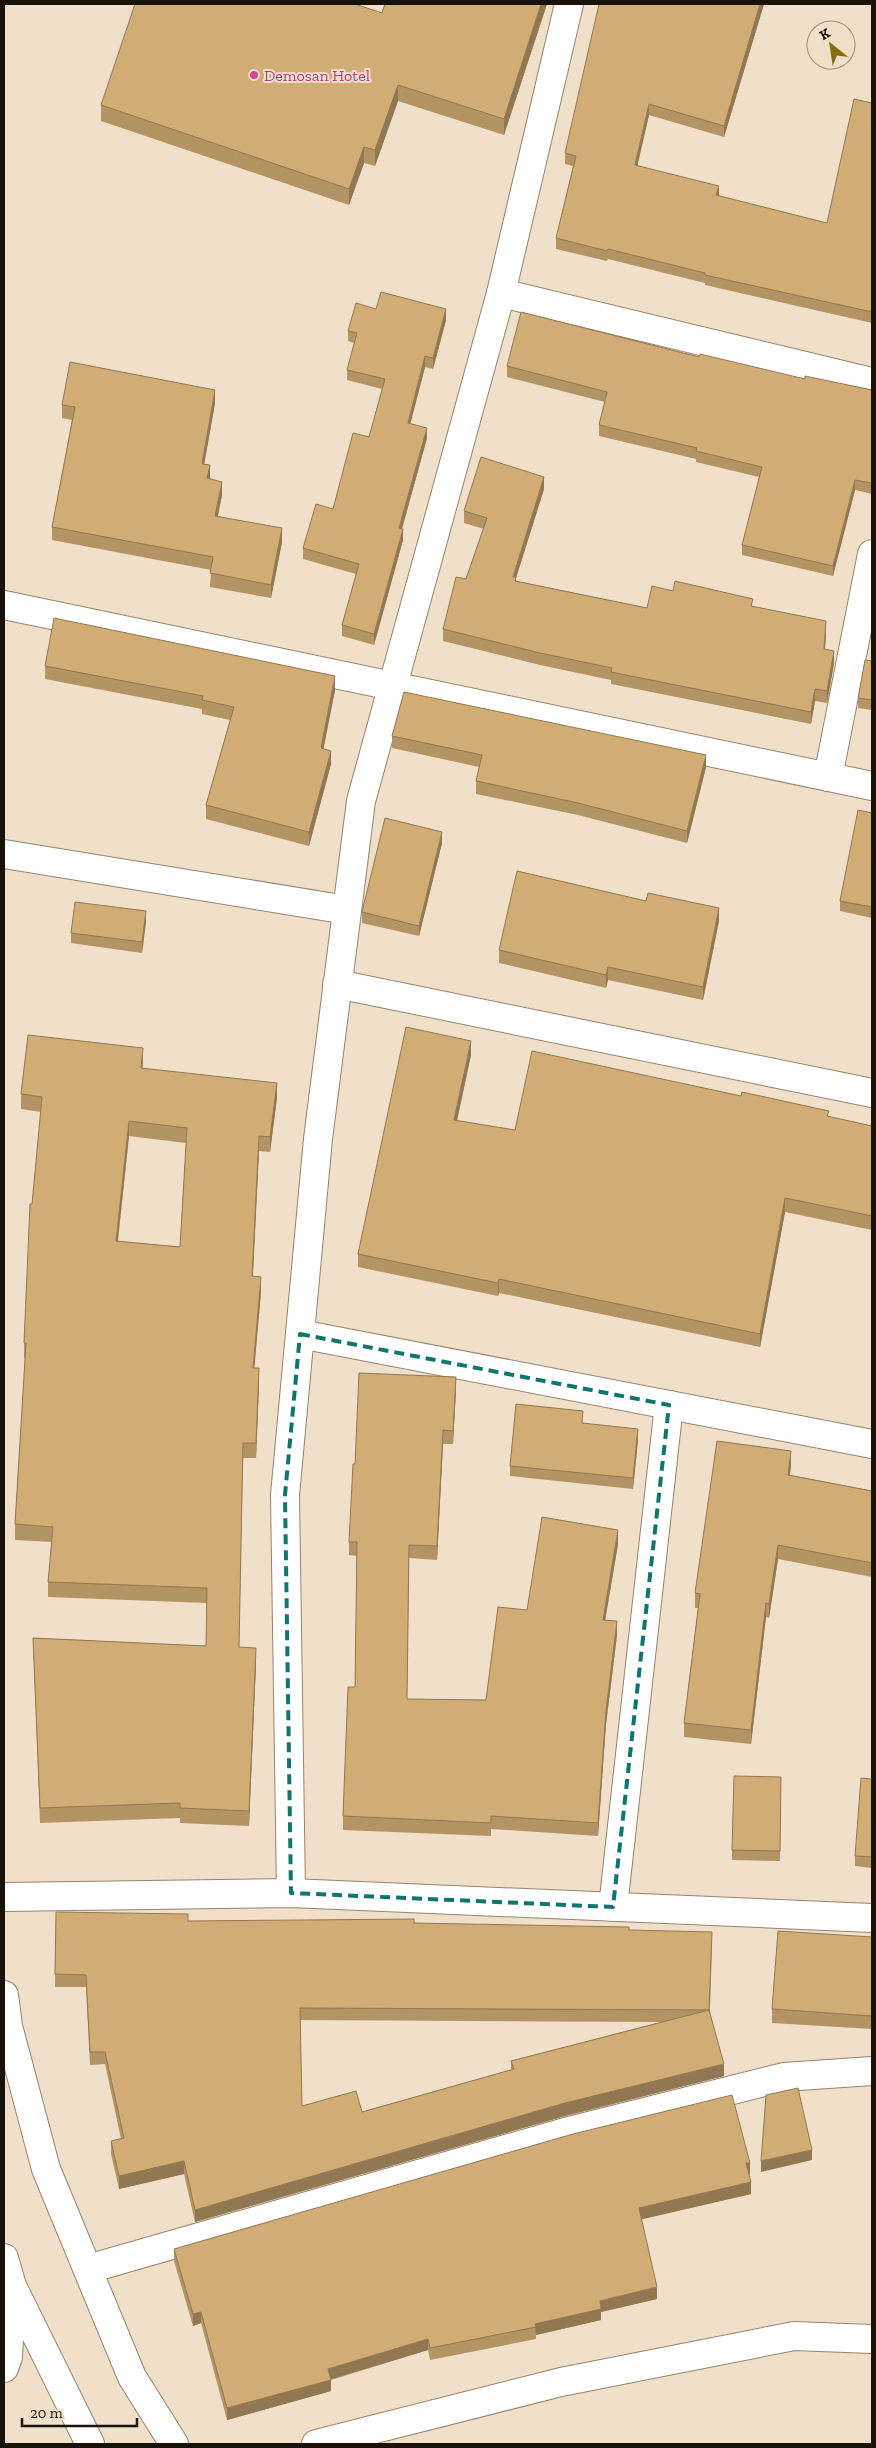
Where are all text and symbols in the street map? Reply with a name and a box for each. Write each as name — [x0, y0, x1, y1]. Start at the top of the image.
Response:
north arrow — [806, 20, 856, 70]
text: K — [816, 24, 834, 44]
place label: Demosan Hotel — [264, 66, 370, 85]
marker: Demosan Hotel — [248, 69, 260, 81]
scale bar — [22, 2396, 138, 2428]
text: 20 m — [30, 2404, 63, 2422]

